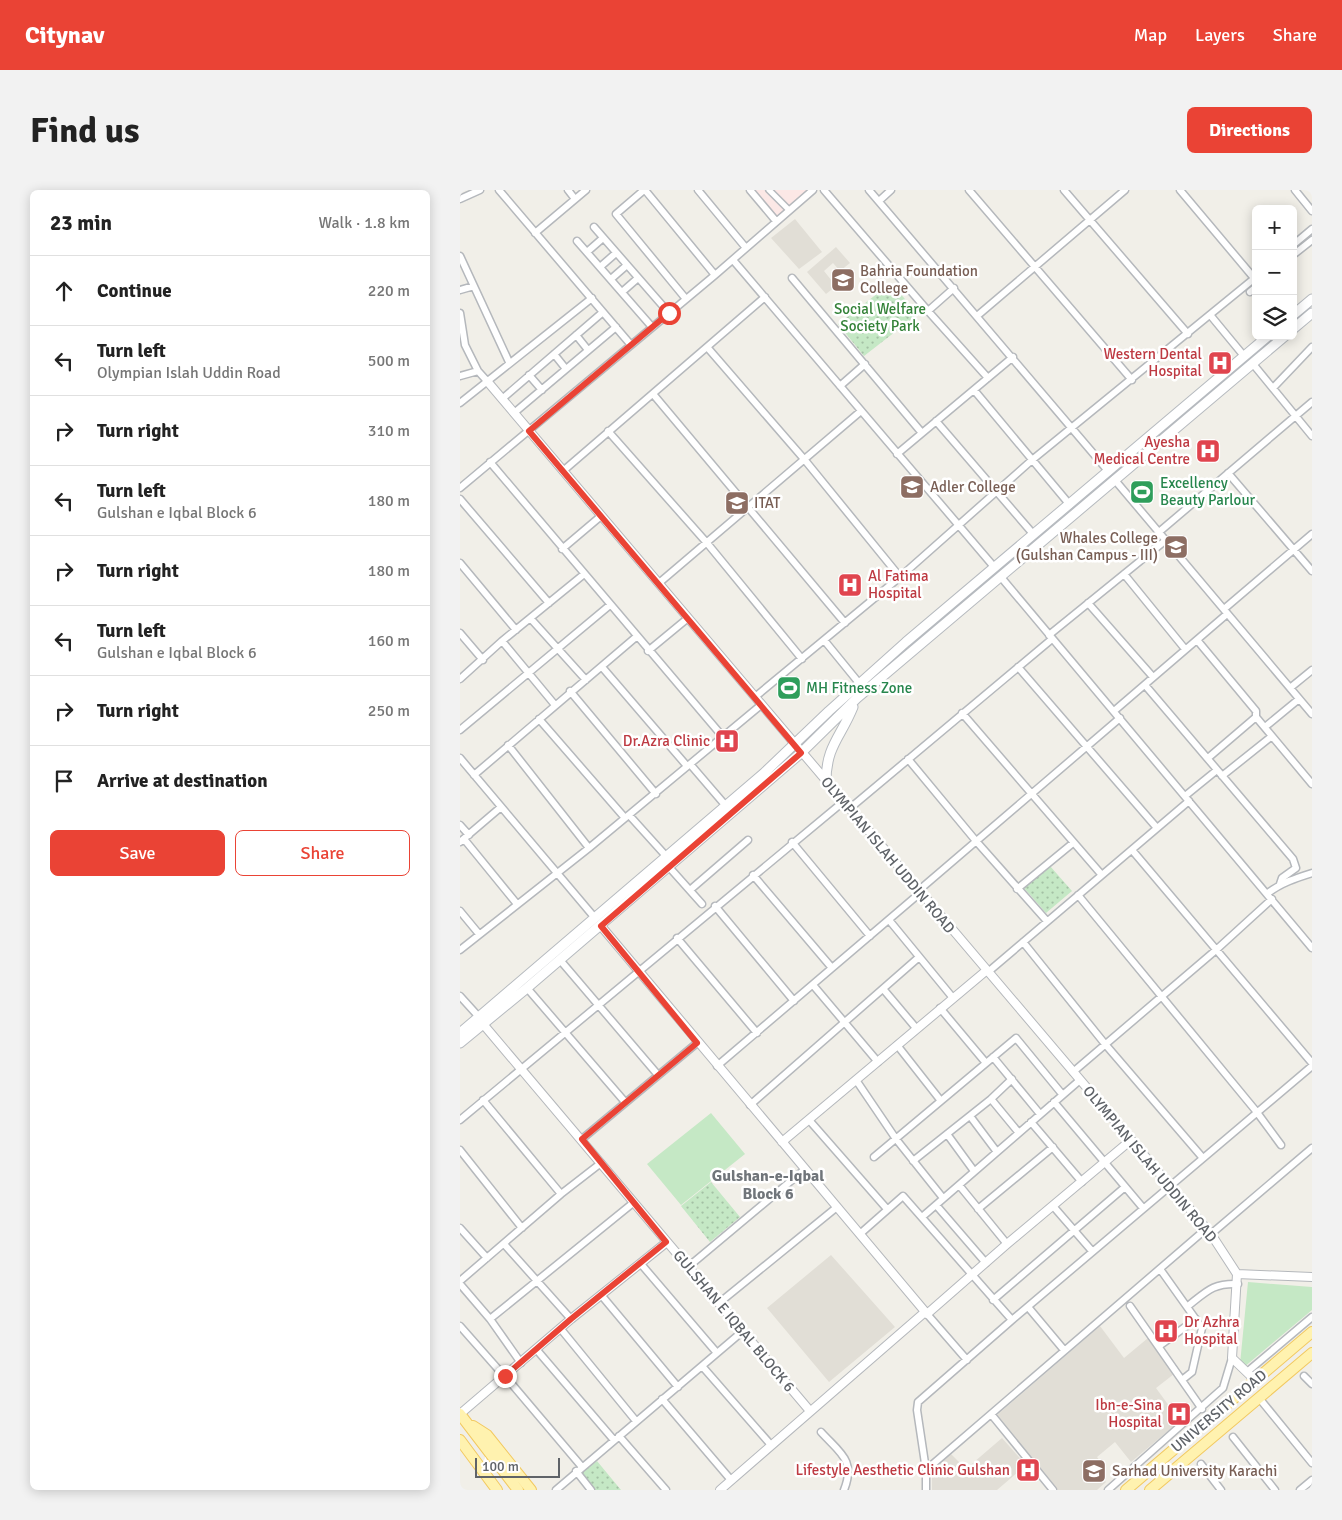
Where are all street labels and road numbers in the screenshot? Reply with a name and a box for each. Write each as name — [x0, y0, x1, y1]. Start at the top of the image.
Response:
street label: OLYMPIAN ISLAH UDDIN ROAD — [817, 773, 959, 937]
street label: OLYMPIAN ISLAH UDDIN ROAD — [1079, 1082, 1221, 1246]
street label: GULSHAN E IQBAL BLOCK 6 — [669, 1246, 799, 1396]
street label: UNIVERSITY ROAD — [1168, 1366, 1270, 1456]

